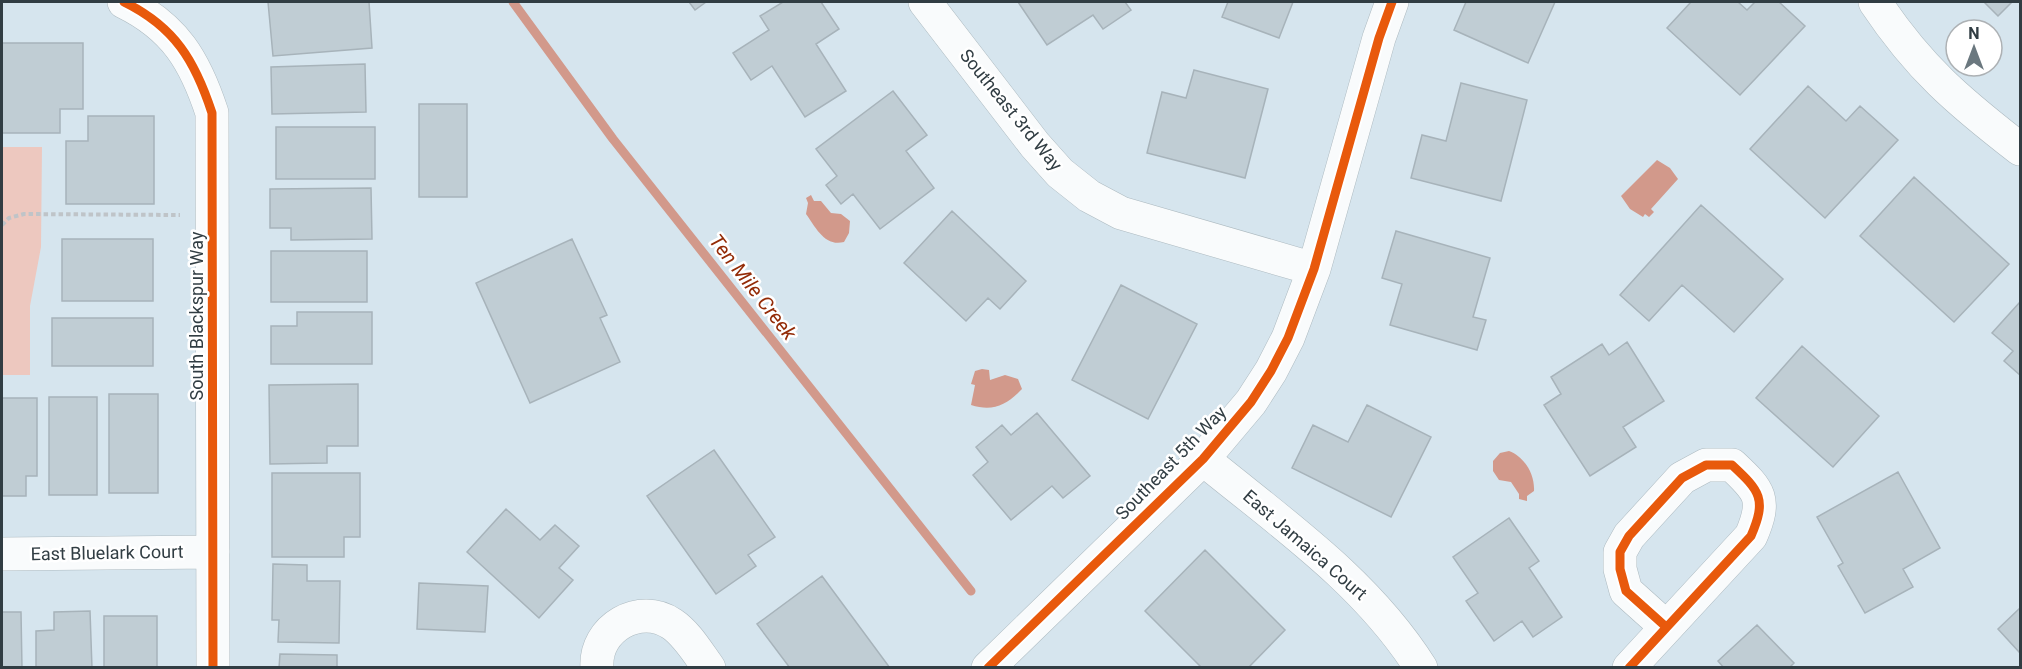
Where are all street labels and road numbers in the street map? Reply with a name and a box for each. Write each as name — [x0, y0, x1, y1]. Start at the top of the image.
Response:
street label: Southeast 3rd Way — [956, 45, 1067, 175]
street label: South Blackspur Way — [186, 231, 207, 400]
street label: Southeast 5th Way — [1111, 401, 1231, 524]
street label: East Jamaica Court — [1239, 485, 1372, 604]
street label: East Bluelark Court — [30, 541, 184, 564]

